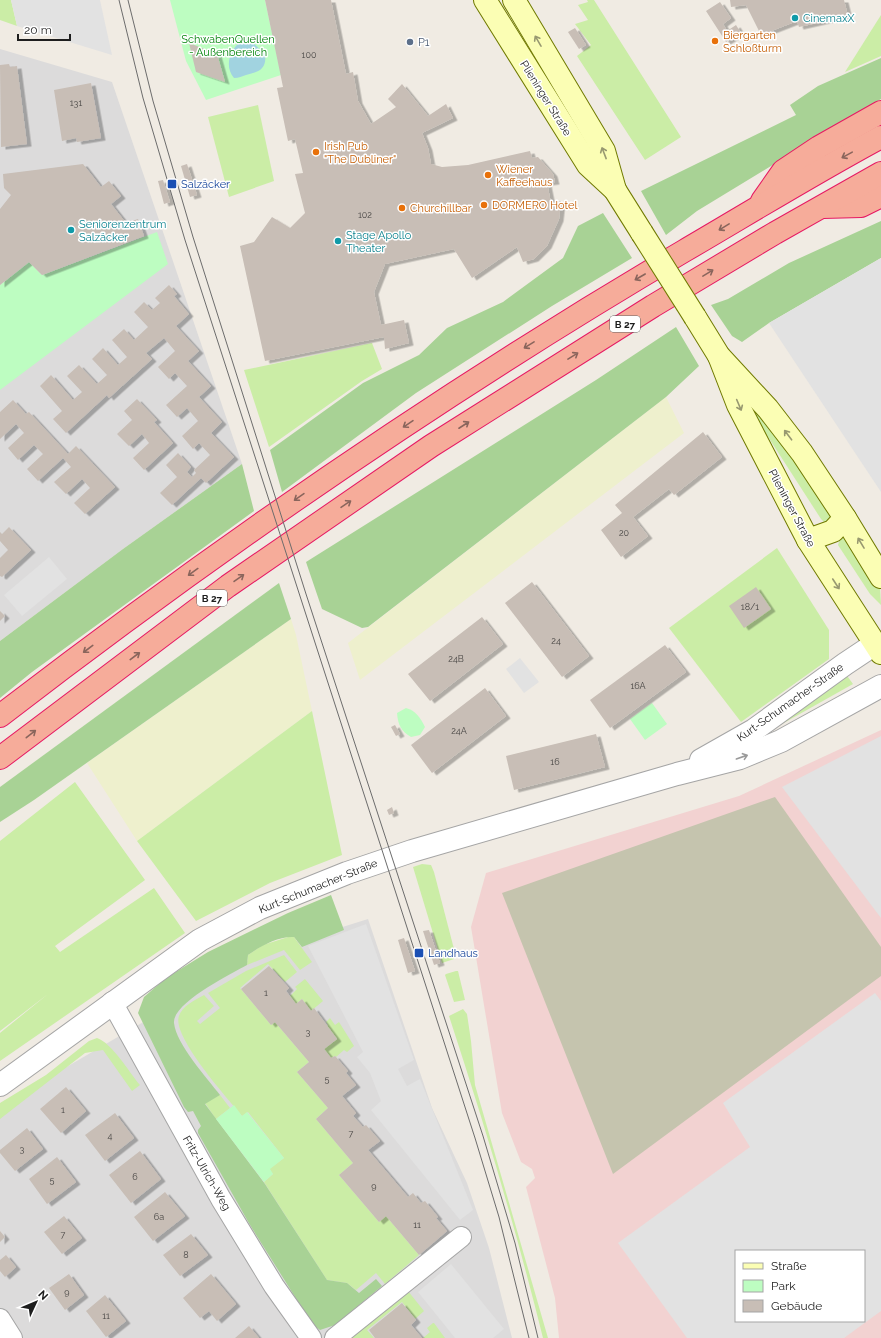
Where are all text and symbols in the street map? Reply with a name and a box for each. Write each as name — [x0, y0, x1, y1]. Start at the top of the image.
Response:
place label: CinemaxX — [803, 12, 854, 25]
marker: CinemaxX — [790, 13, 800, 23]
scale bar — [18, 16, 70, 42]
text: 20 m — [24, 23, 52, 37]
place label: Biergarten Schloßturm — [723, 29, 782, 55]
park label: SchwabenQuellen - Außenbereich — [181, 33, 275, 59]
one-way arrow — [534, 35, 542, 47]
place label: P1 — [418, 36, 430, 49]
marker: Biergarten Schloßturm — [710, 36, 720, 46]
marker: P1 — [405, 37, 415, 47]
house number: 100 — [302, 50, 317, 60]
street label: Plieninger Straße — [517, 58, 574, 139]
house number: 131 — [70, 98, 82, 108]
place label: Irish Pub "The Dubliner" — [324, 140, 396, 166]
marker: Irish Pub "The Dubliner" — [311, 147, 321, 157]
one-way arrow — [600, 147, 608, 159]
one-way arrow — [841, 152, 853, 160]
place label: Wiener Kaffeehaus — [496, 163, 552, 189]
marker: Wiener Kaffeehaus — [483, 170, 493, 180]
marker: Salzäcker — [166, 178, 178, 190]
place label: Salzäcker — [181, 178, 230, 191]
place label: DORMERO Hotel — [492, 199, 577, 212]
marker: DORMERO Hotel — [479, 200, 489, 210]
place label: Churchillbar — [410, 202, 472, 215]
marker: Churchillbar — [397, 203, 407, 213]
house number: 102 — [358, 210, 372, 220]
place label: Seniorenzentrum Salzäcker — [79, 218, 166, 244]
one-way arrow — [718, 223, 730, 231]
marker: Seniorenzentrum Salzäcker — [66, 225, 76, 235]
place label: Stage Apollo Theater — [346, 229, 412, 255]
marker: Stage Apollo Theater — [333, 236, 343, 246]
one-way arrow — [702, 269, 714, 277]
one-way arrow — [634, 273, 646, 281]
road number: B 27 — [610, 316, 640, 332]
one-way arrow — [523, 341, 535, 349]
one-way arrow — [568, 352, 579, 360]
one-way arrow — [735, 399, 743, 411]
one-way arrow — [403, 420, 414, 428]
one-way arrow — [458, 421, 470, 429]
one-way arrow — [784, 430, 793, 441]
street label: Plieninger Straße — [766, 467, 818, 550]
one-way arrow — [294, 493, 305, 501]
one-way arrow — [340, 500, 351, 508]
house number: 20 — [619, 528, 630, 538]
one-way arrow — [856, 538, 865, 549]
one-way arrow — [188, 568, 199, 576]
one-way arrow — [233, 574, 244, 582]
one-way arrow — [832, 578, 840, 589]
road number: B 27 — [197, 590, 227, 606]
house number: 18/1 — [741, 602, 759, 612]
house number: 24 — [551, 636, 561, 646]
one-way arrow — [83, 645, 94, 653]
one-way arrow — [129, 651, 140, 660]
house number: 24B — [448, 654, 464, 664]
street label: Kurt-Schumacher-Straße — [735, 660, 846, 744]
house number: 16A — [630, 681, 646, 691]
house number: 24A — [451, 726, 467, 736]
one-way arrow — [25, 730, 36, 738]
one-way arrow — [735, 753, 748, 760]
house number: 16 — [550, 757, 560, 767]
street label: Kurt-Schumacher-Straße — [257, 856, 380, 916]
marker: Landhaus — [413, 947, 425, 959]
place label: Landhaus — [428, 947, 478, 960]
house number: 1 — [264, 988, 268, 998]
house number: 3 — [306, 1027, 311, 1037]
house number: 5 — [325, 1074, 330, 1084]
house number: 1 — [61, 1105, 65, 1115]
house number: 7 — [349, 1129, 354, 1139]
house number: 4 — [108, 1131, 113, 1141]
street label: Fritz-Ulrich-Weg — [180, 1134, 233, 1213]
house number: 3 — [20, 1144, 25, 1154]
house number: 6 — [132, 1172, 138, 1182]
house number: 5 — [50, 1175, 55, 1185]
house number: 9 — [371, 1181, 377, 1191]
house number: 6a — [154, 1212, 164, 1222]
house number: 11 — [413, 1220, 421, 1230]
house number: 7 — [61, 1230, 66, 1240]
house number: 8 — [183, 1250, 189, 1260]
legend — [735, 1250, 865, 1322]
text: Straße — [771, 1259, 807, 1273]
text: Park — [771, 1279, 796, 1293]
north arrow — [16, 1282, 56, 1322]
house number: 9 — [64, 1287, 70, 1297]
text: N — [35, 1288, 50, 1303]
text: Gebäude — [771, 1299, 822, 1313]
house number: 11 — [102, 1311, 110, 1321]

